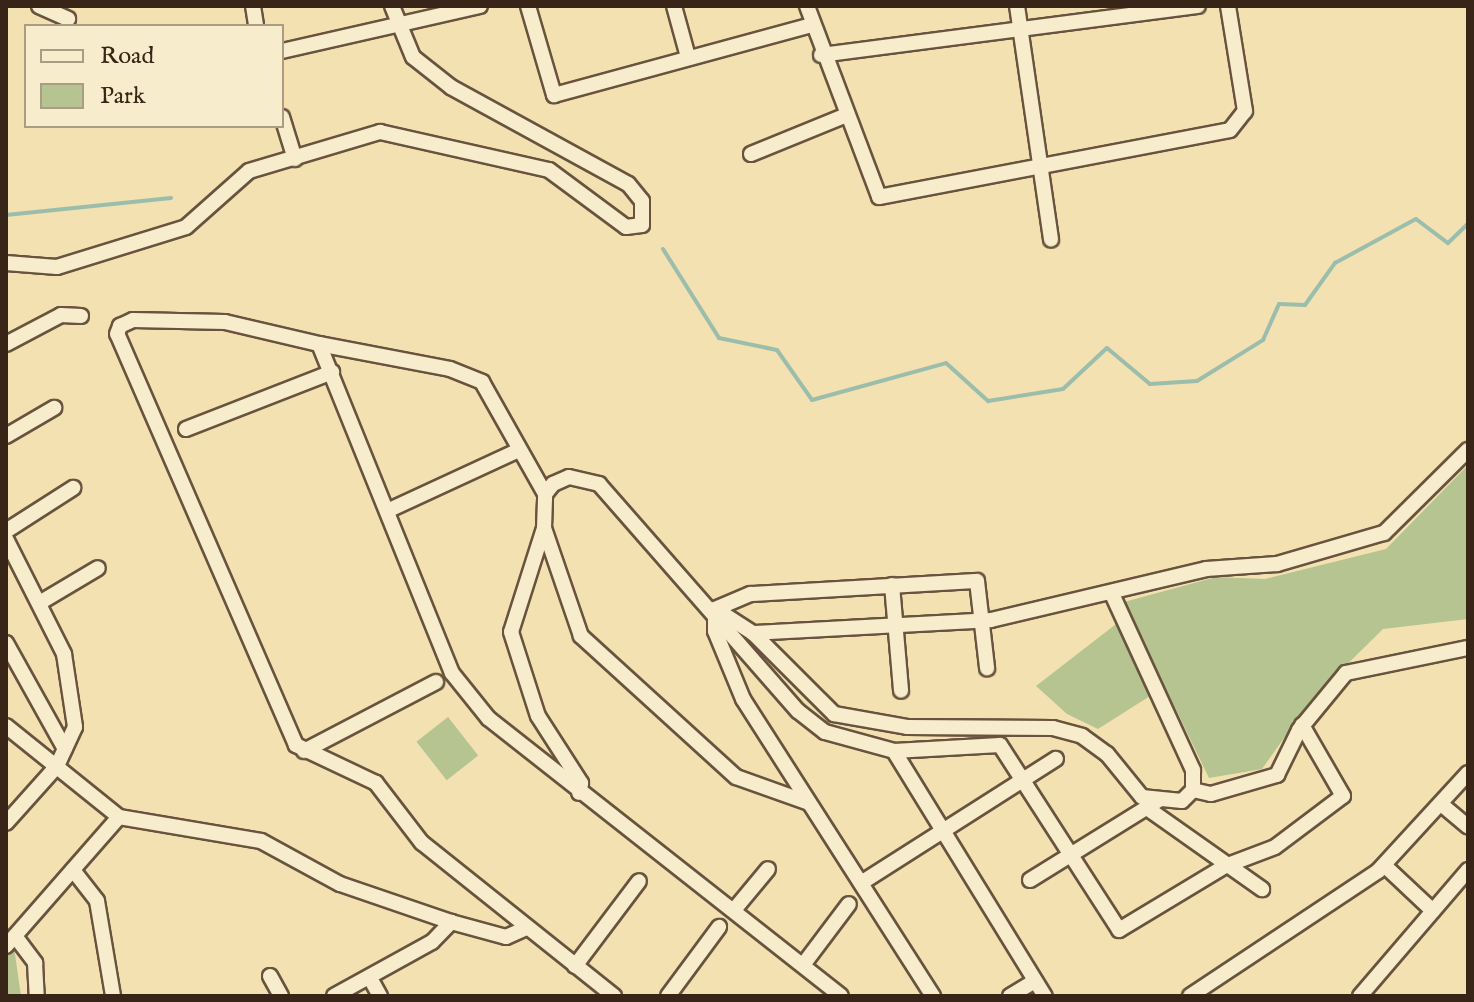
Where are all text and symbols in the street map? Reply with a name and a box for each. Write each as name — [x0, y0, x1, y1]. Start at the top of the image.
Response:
legend — [24, 24, 284, 128]
text: Road — [100, 41, 154, 72]
text: Park — [100, 81, 146, 112]

